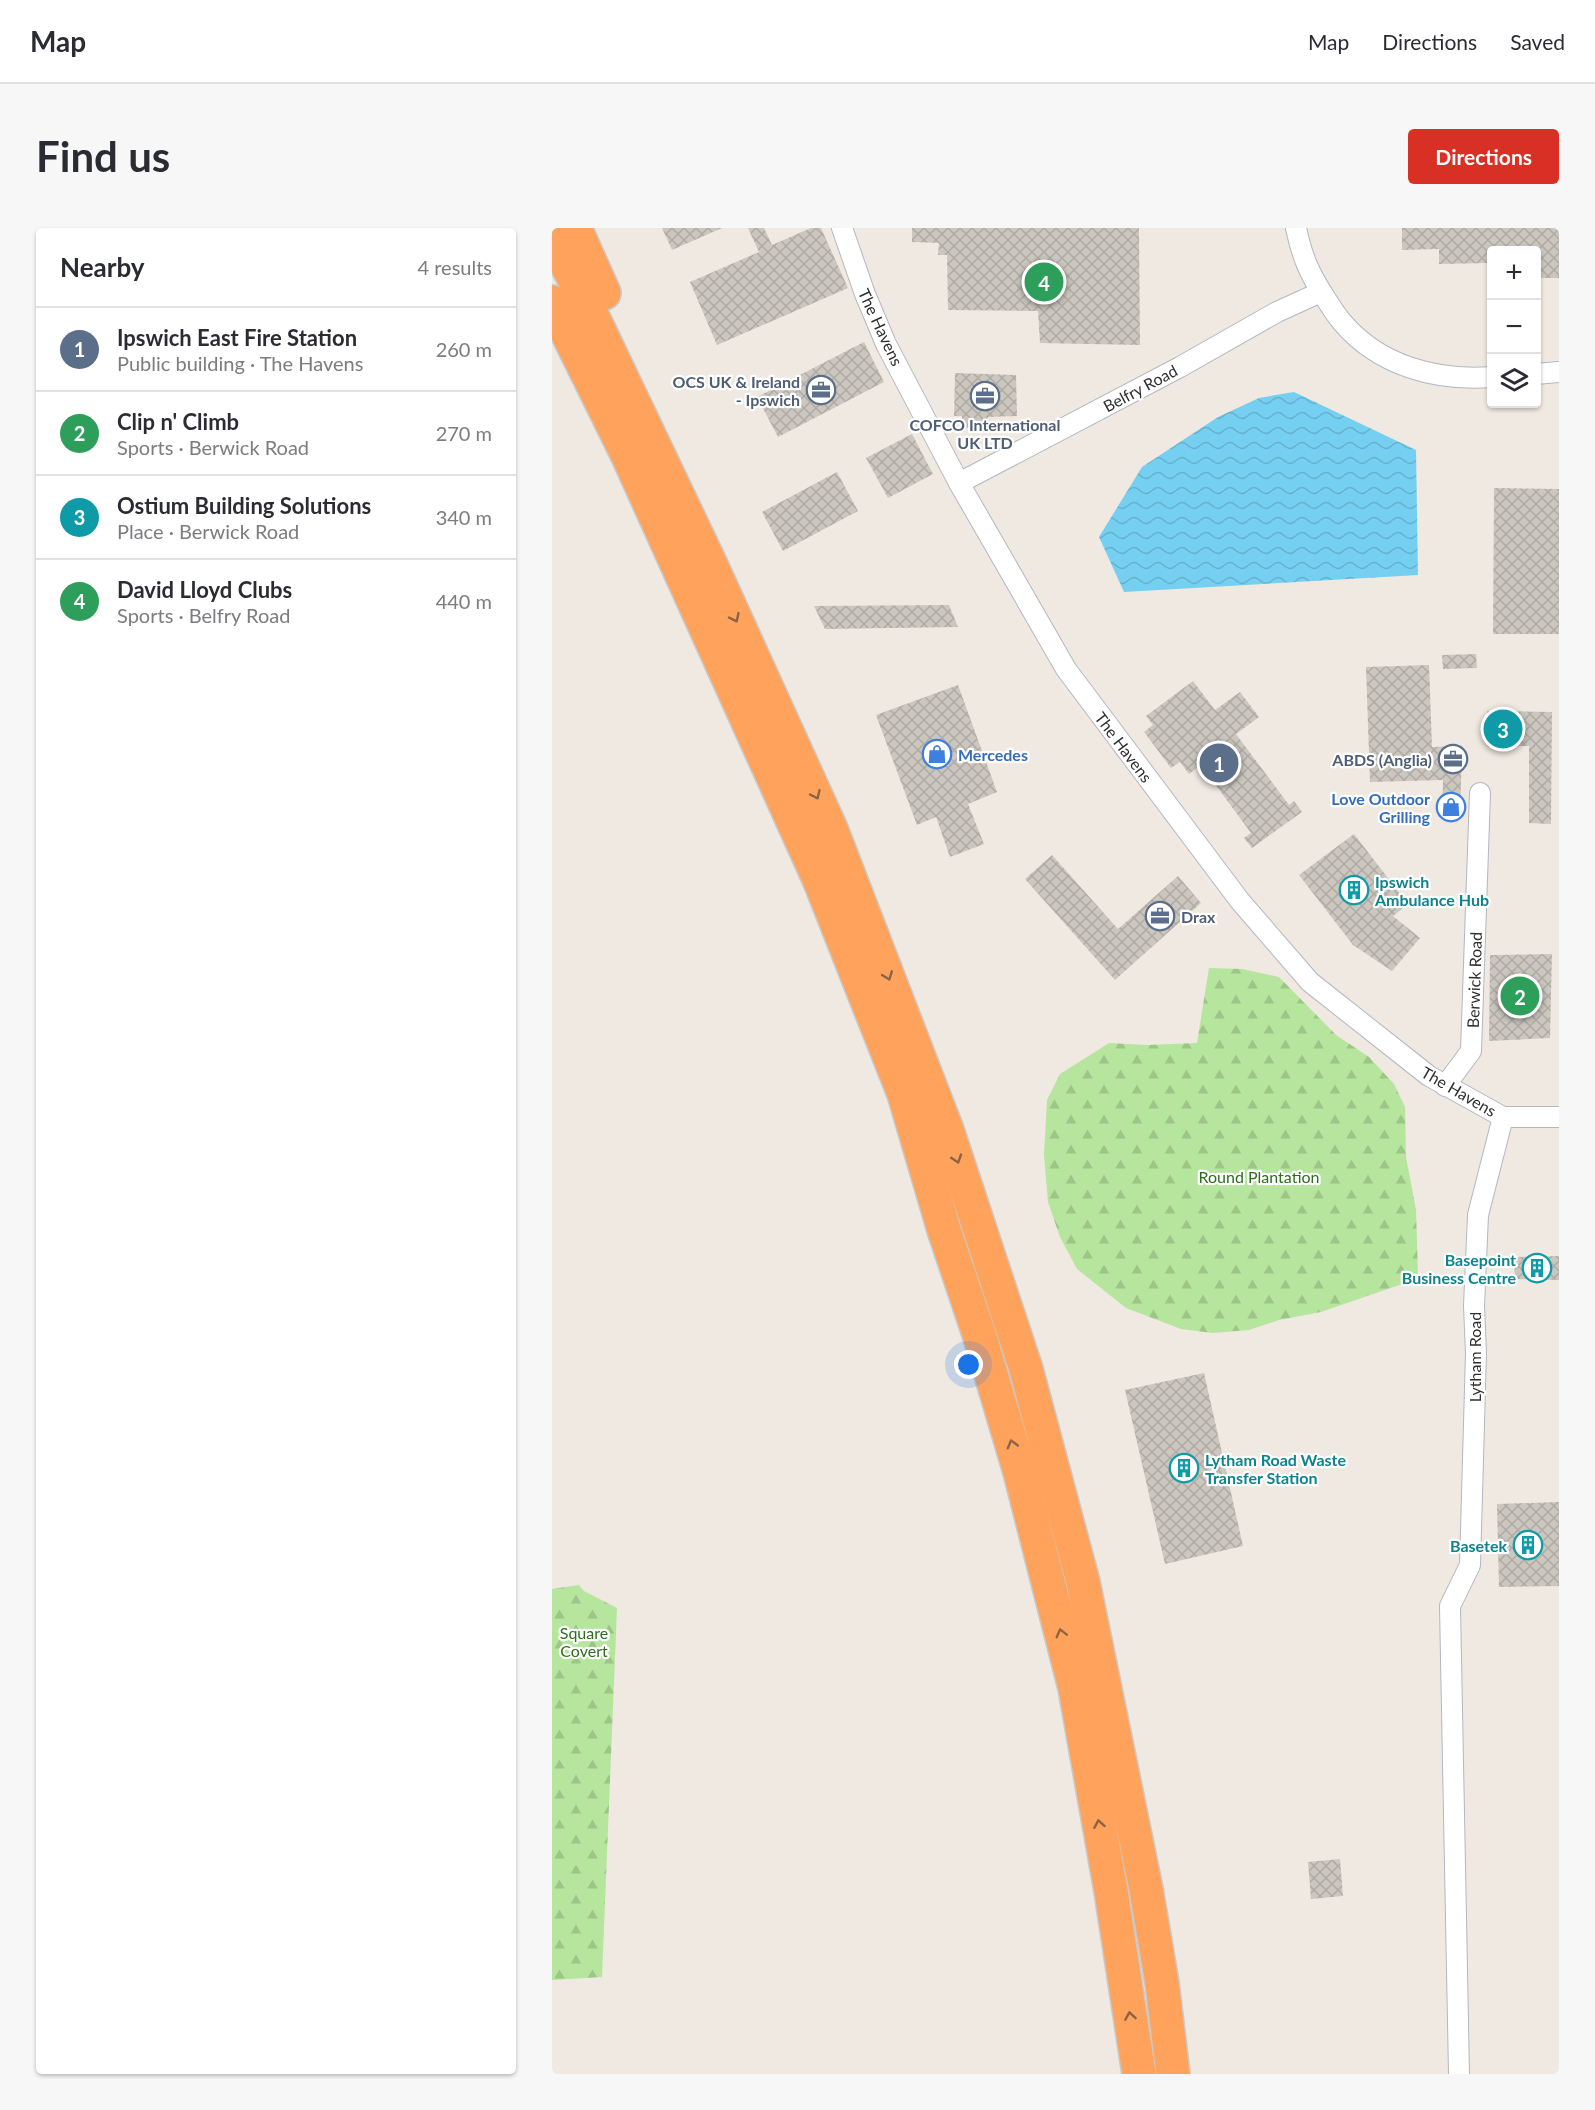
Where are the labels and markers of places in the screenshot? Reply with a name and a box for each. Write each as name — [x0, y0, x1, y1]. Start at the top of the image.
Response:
pin: 4 — [1024, 260, 1064, 304]
place label: OCS UK & Ireland - Ipswich — [673, 372, 800, 409]
office icon: OCS UK & Ireland - Ipswich — [805, 374, 837, 406]
office icon: COFCO International UK LTD — [969, 380, 1001, 412]
place label: COFCO International UK LTD — [910, 415, 1060, 452]
pin: 3 — [1484, 706, 1522, 752]
shop icon: Mercedes — [921, 738, 953, 770]
pin: 1 — [1200, 740, 1238, 786]
office icon: ABDS (Anglia) — [1437, 743, 1469, 775]
place label: Mercedes — [958, 745, 1028, 764]
place label: ABDS (Anglia) — [1331, 750, 1432, 769]
place label: Love Outdoor Grilling — [1331, 789, 1431, 826]
shop icon: Love Outdoor Grilling — [1435, 791, 1467, 823]
place label: Ipswich Ambulance Hub — [1374, 872, 1489, 909]
building icon: Ipswich Ambulance Hub — [1338, 874, 1370, 906]
office icon: Drax — [1144, 900, 1176, 932]
place label: Drax — [1181, 907, 1216, 926]
pin: 2 — [1500, 974, 1540, 1018]
place label: Basepoint Business Centre — [1402, 1250, 1516, 1287]
building icon: Basepoint Business Centre — [1521, 1252, 1553, 1284]
place label: Lytham Road Waste Transfer Station — [1205, 1450, 1346, 1487]
building icon: Lytham Road Waste Transfer Station — [1168, 1452, 1200, 1484]
building icon: Basetek — [1512, 1529, 1544, 1561]
place label: Basetek — [1450, 1536, 1507, 1555]

